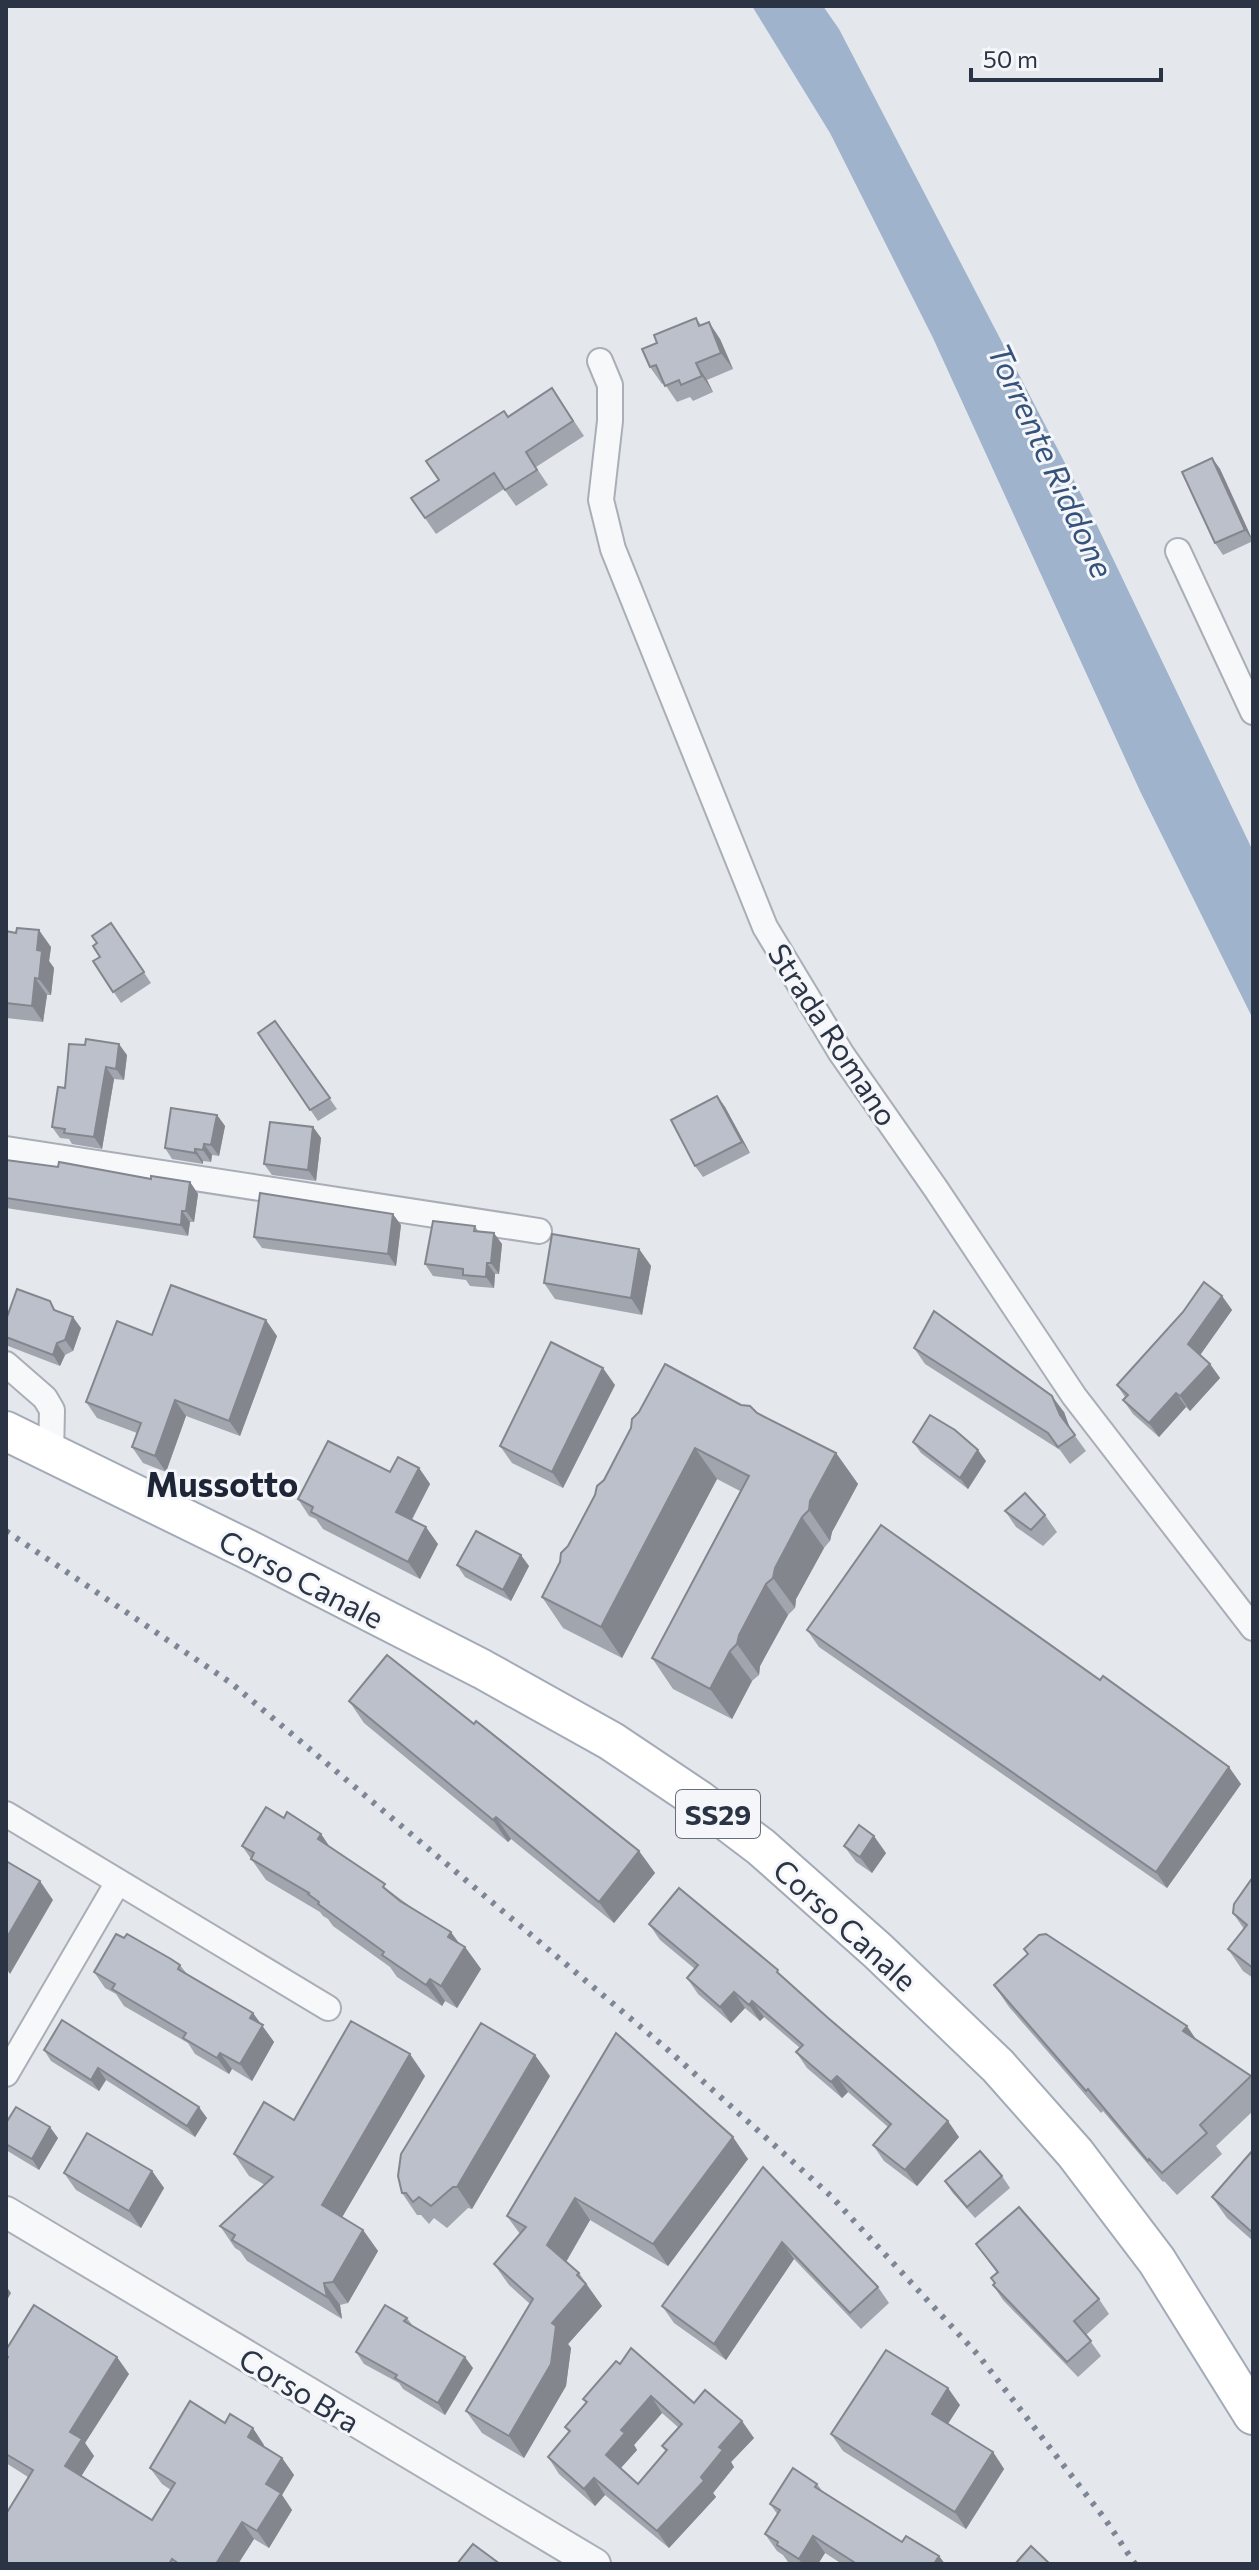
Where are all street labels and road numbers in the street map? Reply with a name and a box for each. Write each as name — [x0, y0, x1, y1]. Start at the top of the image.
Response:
street label: Strada Romano — [761, 936, 907, 1132]
street label: Corso Canale — [213, 1521, 391, 1635]
road number: SS29 — [676, 1790, 760, 1838]
street label: Corso Canale — [767, 1850, 925, 1998]
street label: Corso Bra — [233, 2339, 367, 2439]

